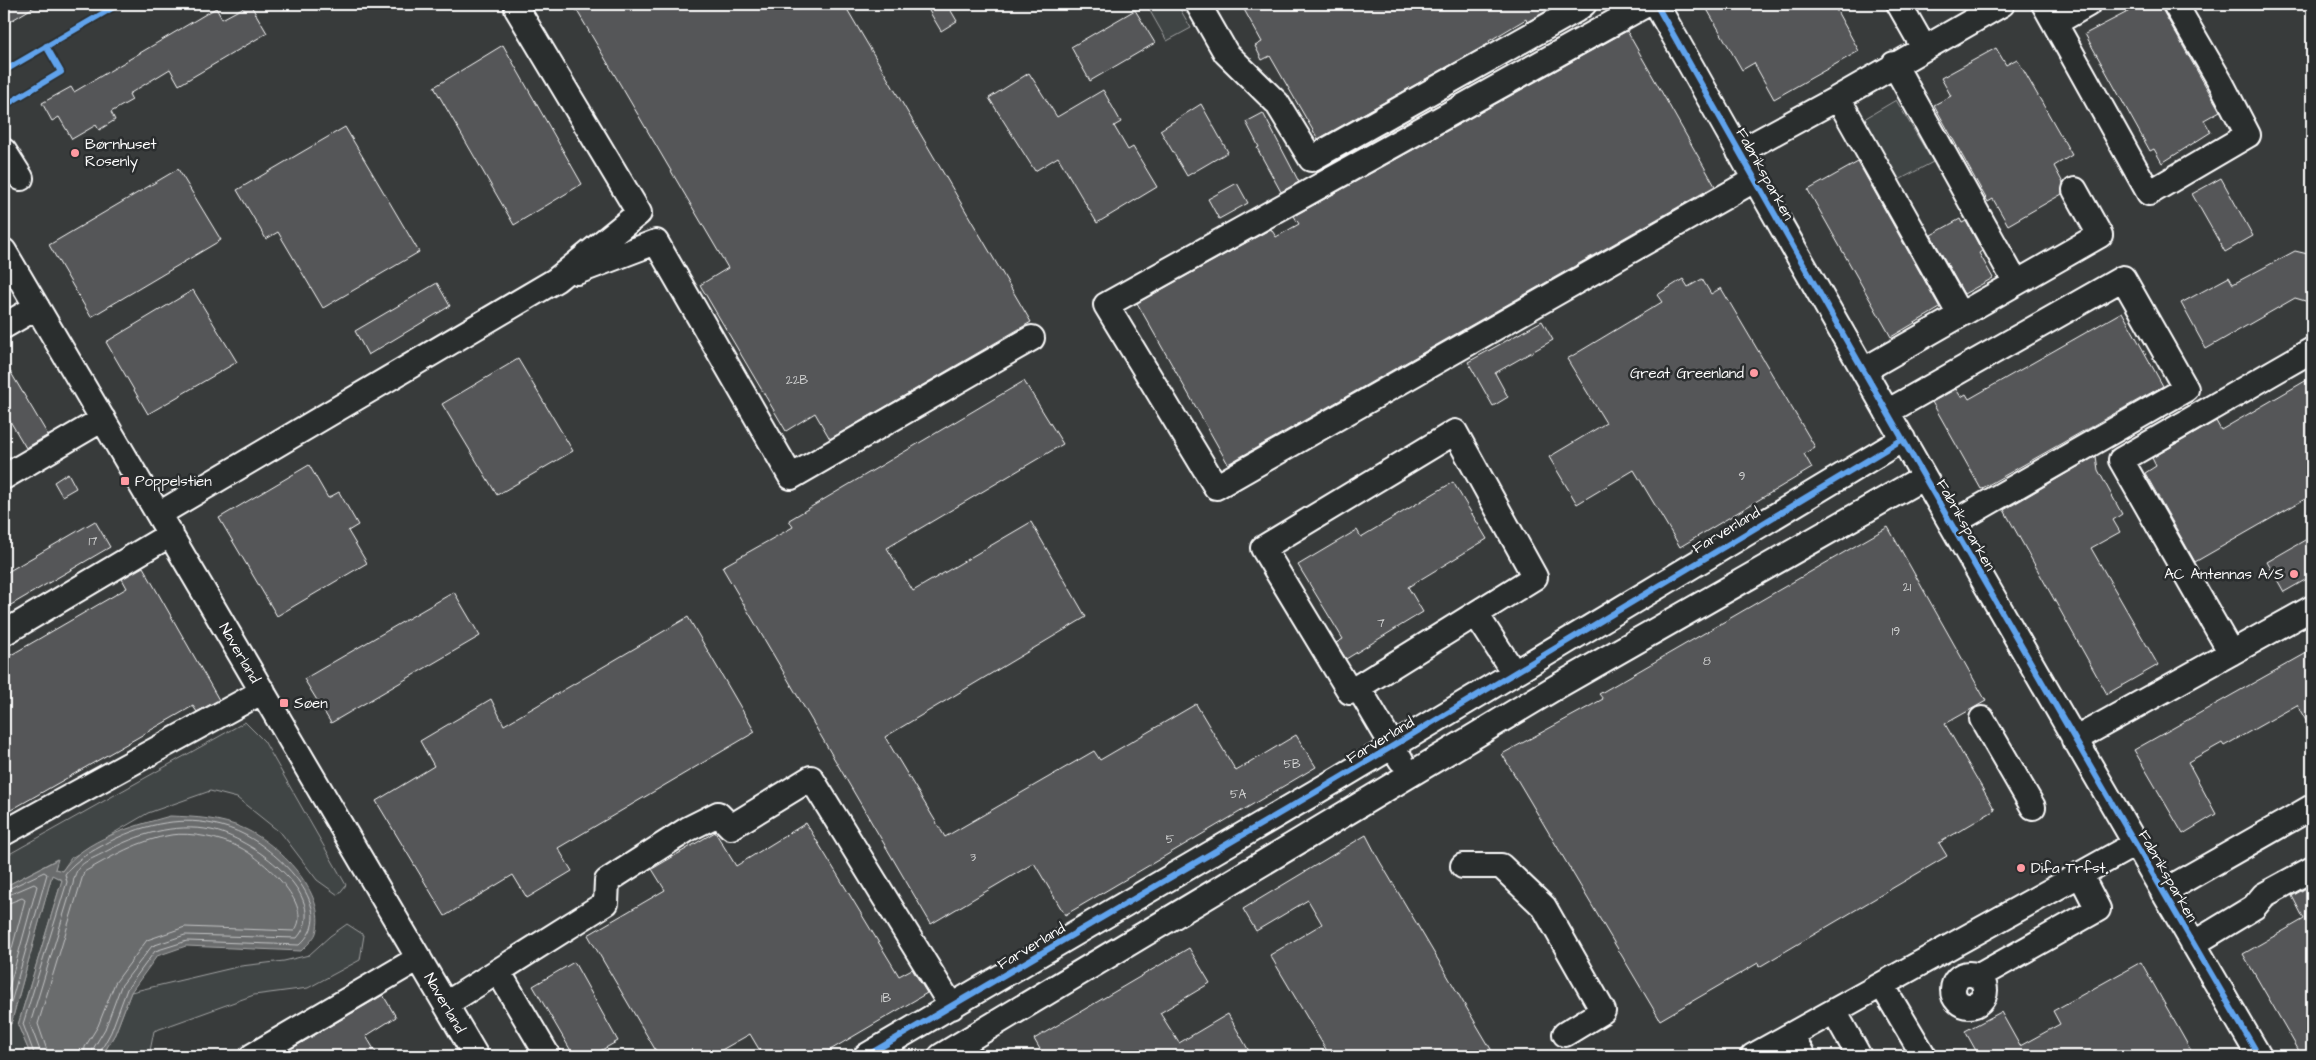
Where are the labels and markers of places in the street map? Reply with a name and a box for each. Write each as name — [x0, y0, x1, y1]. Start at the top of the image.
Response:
place label: Børnhuset Rosenly — [85, 134, 157, 173]
marker: Børnhuset Rosenly — [69, 147, 81, 159]
place label: Great Greenland — [1630, 363, 1744, 384]
marker: Great Greenland — [1748, 367, 1760, 379]
place label: Poppelstien — [135, 471, 212, 492]
marker: Poppelstien — [119, 475, 131, 487]
place label: AC Antennas A/S — [2164, 564, 2284, 585]
marker: AC Antennas A/S — [2288, 568, 2300, 580]
place label: Søen — [294, 693, 328, 714]
marker: Søen — [278, 697, 290, 709]
place label: Difa Trfst. — [2031, 858, 2108, 879]
marker: Difa Trfst. — [2015, 862, 2027, 874]

